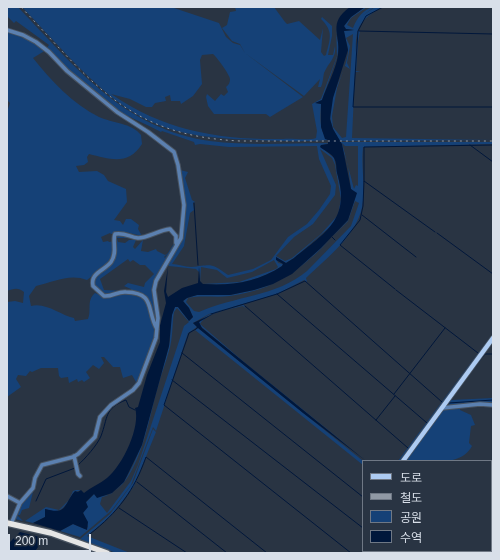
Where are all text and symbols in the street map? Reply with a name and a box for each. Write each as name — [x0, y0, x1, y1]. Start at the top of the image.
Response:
legend — [362, 460, 492, 552]
text: 도로 — [400, 471, 422, 485]
text: 철도 — [400, 491, 422, 505]
text: 공원 — [400, 511, 422, 525]
scale bar — [10, 526, 93, 552]
text: 수역 — [400, 531, 422, 545]
text: 200 m — [15, 534, 48, 548]

